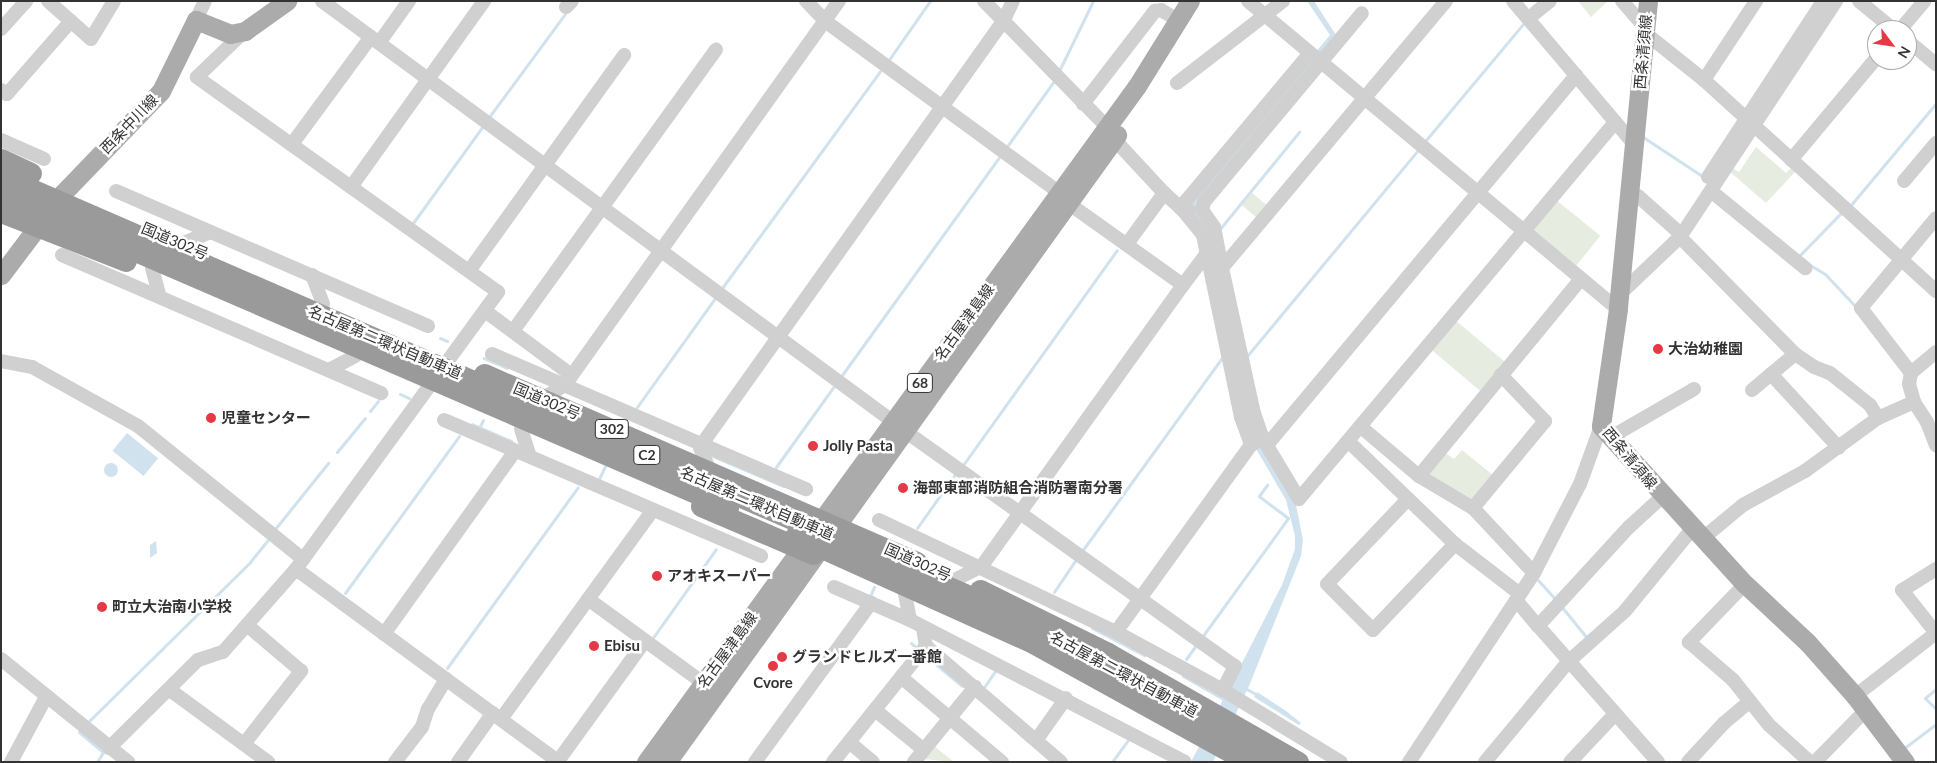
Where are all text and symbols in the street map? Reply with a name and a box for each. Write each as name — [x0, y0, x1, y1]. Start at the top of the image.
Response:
street label: 西条清須線 — [1631, 14, 1655, 90]
north arrow — [1867, 20, 1917, 70]
text: N — [1894, 43, 1914, 61]
street label: 西条中川線 — [96, 91, 162, 157]
street label: 国道302号 — [139, 219, 211, 263]
street label: 名古屋津島線 — [930, 280, 998, 364]
street label: 名古屋第二環状自動車道 — [306, 301, 464, 383]
place label: 大治幼稚園 — [1668, 340, 1743, 358]
marker: 大治幼稚園 — [1652, 343, 1664, 355]
road number: 68 — [906, 372, 934, 394]
street label: 国道302号 — [511, 379, 583, 423]
place label: 児童センター — [221, 409, 311, 427]
marker: 児童センター — [205, 412, 217, 424]
road number: 302 — [594, 418, 630, 440]
street label: 西条清須線 — [1599, 423, 1661, 493]
place label: Jolly Pasta — [823, 437, 893, 455]
marker: Jolly Pasta — [807, 440, 819, 452]
road number: C2 — [633, 444, 661, 466]
street label: 名古屋第二環状自動車道 — [678, 462, 836, 544]
place label: 海部東部消防組合消防署南分署 — [913, 479, 1123, 497]
marker: 海部東部消防組合消防署南分署 — [897, 482, 909, 494]
street label: 国道302号 — [882, 539, 954, 585]
place label: アオキスーパー — [667, 567, 772, 585]
marker: アオキスーパー — [651, 570, 663, 582]
place label: 町立大治南小学校 — [112, 598, 232, 616]
marker: 町立大治南小学校 — [96, 601, 108, 613]
street label: 名古屋津島線 — [693, 608, 761, 692]
street label: 名古屋第二環状自動車道 — [1047, 627, 1201, 721]
place label: Ebisu — [604, 637, 640, 655]
marker: Ebisu — [588, 640, 600, 652]
place label: グランドヒルズ一番館 — [792, 648, 942, 666]
marker: グランドヒルズ一番館 — [776, 651, 788, 663]
marker: Cvore — [767, 660, 779, 672]
place label: Cvore — [753, 674, 793, 692]

